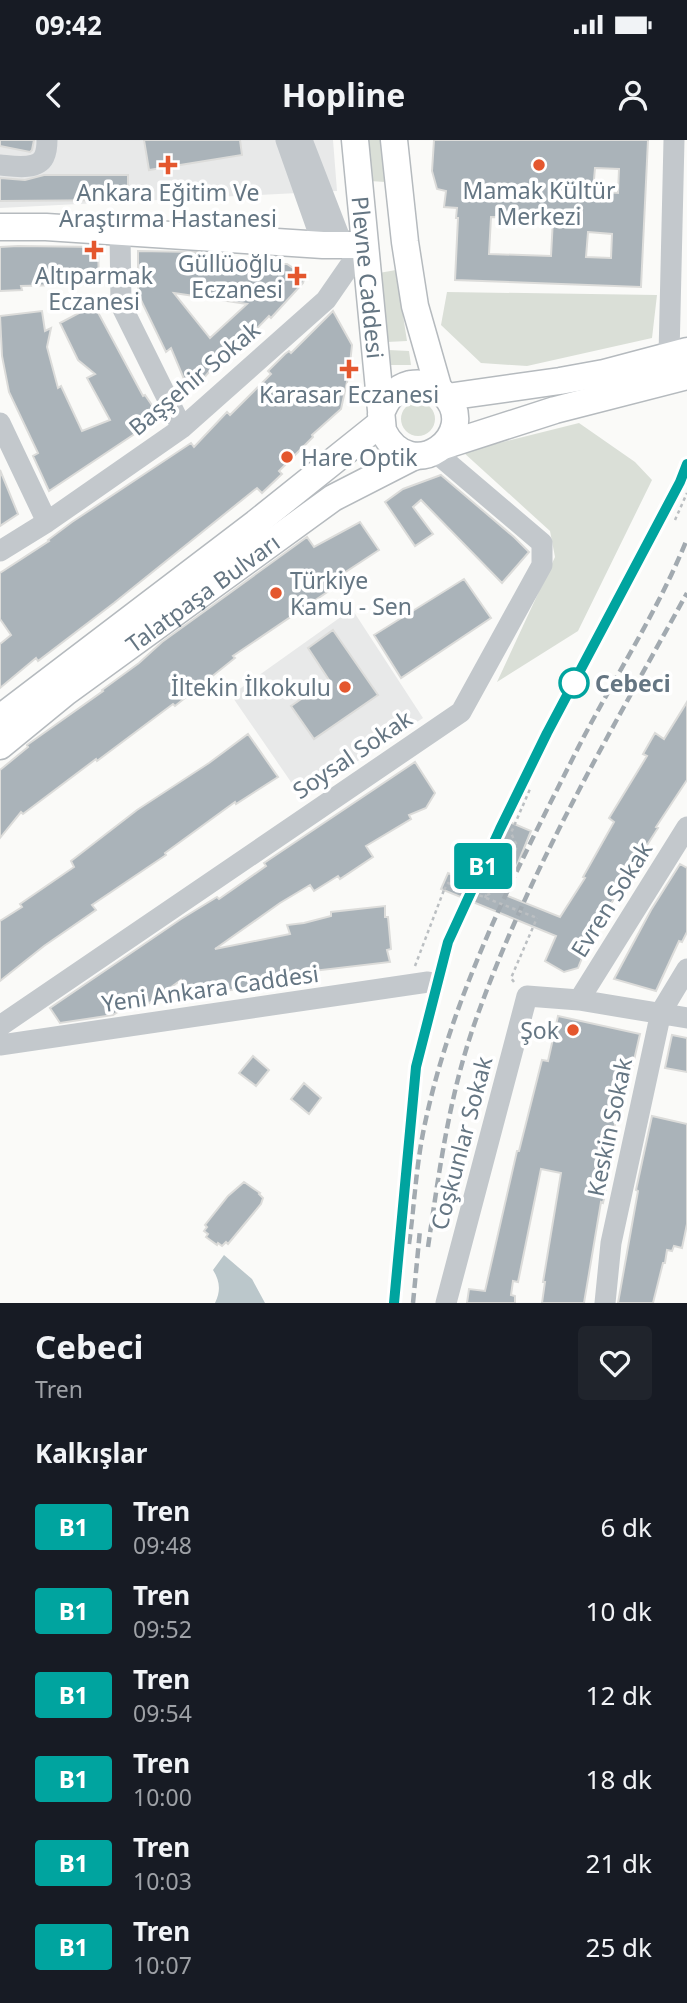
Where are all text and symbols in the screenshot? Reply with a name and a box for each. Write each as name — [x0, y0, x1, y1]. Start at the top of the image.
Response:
text: 09:42 — [35, 7, 102, 43]
text: Hopline — [282, 73, 405, 116]
icon: back — [35, 76, 73, 114]
icon: person — [614, 76, 652, 114]
marker: Ankara Eğitim Ve Araştırma Hastanesi — [158, 155, 178, 175]
marker: Mamak Kültür Merkezi — [531, 157, 547, 173]
place label: Mamak Kültür Merkezi — [463, 174, 616, 232]
place label: Ankara Eğitim Ve Araştırma Hastanesi — [59, 176, 277, 234]
street label: Plevne Caddesi — [344, 195, 392, 360]
marker: Altıparmak Eczanesi — [86, 242, 102, 258]
place label: Güllüoğlu Eczanesi — [178, 247, 283, 305]
place label: Altıparmak Eczanesi — [35, 259, 154, 317]
marker: Güllüoğlu Eczanesi — [289, 268, 305, 284]
street label: Başşehir Sokak — [121, 313, 267, 442]
marker: Karasar Eczanesi — [341, 361, 357, 377]
place label: Karasar Eczanesi — [259, 378, 439, 410]
place label: Hare Optik — [301, 441, 418, 473]
marker: Hare Optik — [279, 449, 295, 465]
street label: Talatpaşa Bulvarı — [119, 526, 286, 660]
place label: Türkiye Kamu - Sen — [290, 564, 412, 622]
marker: Türkiye Kamu - Sen — [268, 585, 284, 601]
place label: Cebeci — [595, 667, 671, 699]
marker: Cebeci — [559, 668, 589, 698]
place label: İltekin İlkokulu — [171, 671, 331, 703]
marker: İltekin İlkokulu — [337, 679, 353, 695]
street label: Soysal Sokak — [286, 702, 419, 806]
street label: Evren Sokak — [563, 834, 660, 963]
line badge: B1 — [452, 843, 514, 889]
text: B1 — [468, 849, 498, 882]
street label: Yeni Ankara Caddesi — [100, 957, 320, 1019]
place label: Şok — [520, 1014, 560, 1046]
marker: Şok — [565, 1022, 581, 1038]
street label: Coşkunlar Sokak — [422, 1052, 500, 1233]
street label: Keskin Sokak — [579, 1054, 639, 1199]
text: Cebeci — [35, 1324, 143, 1369]
button: heart — [578, 1326, 652, 1400]
text: Tren — [35, 1373, 83, 1405]
text: Kalkışlar — [35, 1435, 147, 1471]
text: Tren — [133, 1493, 190, 1529]
text: 6 dk — [600, 1509, 652, 1545]
text: B1 — [59, 1510, 88, 1543]
text: 09:48 — [133, 1529, 192, 1561]
text: Tren — [133, 1577, 190, 1613]
text: 10 dk — [586, 1593, 652, 1629]
text: B1 — [59, 1594, 88, 1627]
text: 09:52 — [133, 1613, 192, 1645]
text: Tren — [133, 1661, 190, 1697]
text: 12 dk — [586, 1677, 652, 1713]
text: B1 — [59, 1678, 88, 1711]
text: 09:54 — [133, 1697, 192, 1729]
text: Tren — [133, 1745, 190, 1781]
text: 18 dk — [586, 1761, 652, 1797]
text: B1 — [59, 1762, 88, 1795]
text: 10:00 — [133, 1781, 192, 1813]
text: Tren — [133, 1829, 190, 1865]
text: 21 dk — [586, 1845, 652, 1881]
text: B1 — [59, 1846, 88, 1879]
text: 10:03 — [133, 1865, 192, 1897]
text: Tren — [133, 1913, 190, 1949]
text: 25 dk — [586, 1929, 652, 1965]
text: B1 — [59, 1930, 88, 1963]
text: 10:07 — [133, 1949, 192, 1981]

